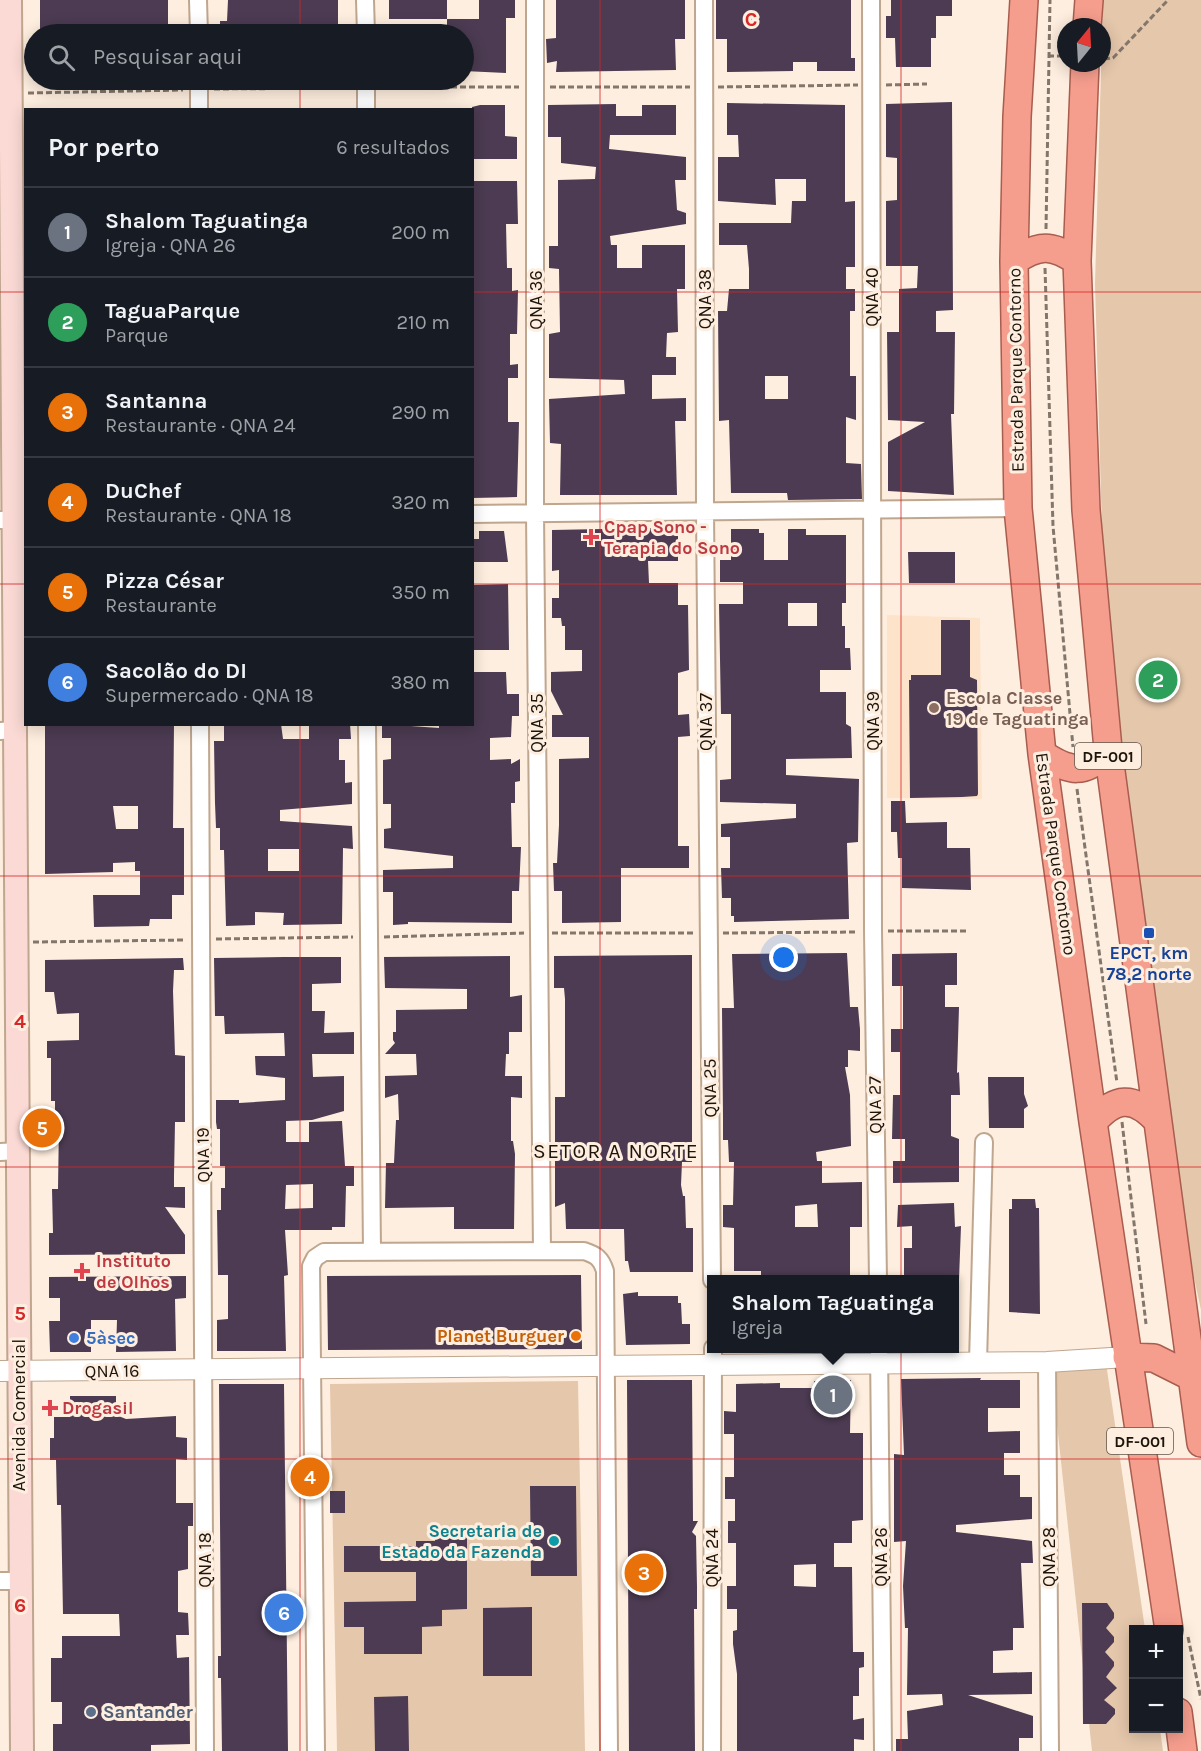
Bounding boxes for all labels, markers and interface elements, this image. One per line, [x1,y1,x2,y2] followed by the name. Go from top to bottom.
[745,8,757,31] text: C
[1057,18,1111,72] north arrow
[24,24,474,90] search box
[45,41,78,74] icon: search
[93,44,242,70] text: Pesquisar aqui
[48,132,159,163] text: Por perto
[336,136,450,159] text: 6 resultados
[105,208,308,234] text: Shalom Taguatinga
[64,221,71,244] text: 1
[391,221,450,244] text: 200 m
[105,234,236,257] text: Igreja · QNA 26
[861,267,883,327] street label: QNA 40
[1003,268,1029,472] street label: Estrada Parque Contorno
[694,269,716,329] street label: QNA 38
[525,270,547,330] street label: QNA 36
[105,298,240,324] text: TaguaParque
[61,311,74,334] text: 2
[396,311,450,334] text: 210 m
[105,324,168,347] text: Parque
[105,388,207,414] text: Santanna
[61,401,74,424] text: 3
[391,401,450,424] text: 290 m
[105,414,296,437] text: Restaurante · QNA 24
[105,478,181,504] text: DuChef
[62,491,73,514] text: 4
[391,491,450,514] text: 320 m
[105,504,292,527] text: Restaurante · QNA 18
[604,516,740,559] place label: Cpap Sono - Terapia do Sono
[582,528,600,546] marker: Cpap Sono - Terapia do Sono
[105,568,224,594] text: Pizza César
[62,581,73,604] text: 5
[392,581,450,604] text: 350 m
[105,594,217,617] text: Restaurante
[105,658,247,684] text: Sacolão do DI
[1138,658,1178,702] pin: 2
[61,671,74,694] text: 6
[391,671,450,694] text: 380 m
[105,684,314,707] text: Supermercado · QNA 18
[946,687,1089,730] place label: Escola Classe 19 de Taguatinga
[862,691,884,751] street label: QNA 39
[526,693,548,753] street label: QNA 35
[695,693,717,751] street label: QNA 37
[927,701,941,715] marker: Escola Classe 19 de Taguatinga
[1075,743,1141,769] road number: DF-001
[1031,751,1081,957] street label: Estrada Parque Contorno
[1142,926,1156,940] marker: EPCT, km 78,2 norte
[1106,942,1192,985] place label: EPCT, km 78,2 norte
[769,943,798,972] your location
[14,1010,26,1033] text: 4
[698,1058,722,1118] street label: QNA 25
[863,1075,887,1134] street label: QNA 27
[22,1106,62,1150] pin: 5
[192,1127,214,1183] street label: QNA 19
[533,1139,699,1163] district label: SETOR A NORTE
[96,1250,171,1293] place label: Instituto de Olhos
[73,1262,91,1280] marker: Instituto de Olhos
[707,1275,959,1353] popup
[731,1290,935,1316] text: Shalom Taguatinga
[14,1302,26,1325] text: 5
[731,1316,783,1339] text: Igreja
[437,1325,564,1347] place label: Planet Burguer
[86,1327,136,1349] place label: 5àsec
[569,1329,583,1343] marker: Planet Burguer
[67,1331,81,1345] marker: 5àsec
[8,1339,30,1491] street label: Avenida Comercial
[84,1360,140,1382] street label: QNA 16
[814,1372,852,1418] pin: 1
[62,1397,134,1419] place label: Drogasil
[43,1401,57,1415] marker: Drogasil
[1107,1428,1173,1454] road number: DF-001
[290,1454,330,1500] pin: 4
[381,1520,542,1563] place label: Secretaria de Estado da Fazenda
[870,1527,892,1587] street label: QNA 26
[1038,1527,1060,1587] street label: QNA 28
[701,1528,723,1588] street label: QNA 24
[194,1532,216,1588] street label: QNA 18
[547,1534,561,1548] marker: Secretaria de Estado da Fazenda
[624,1550,664,1596] pin: 3
[264,1590,304,1636] pin: 6
[14,1594,26,1617] text: 6
[1129,1625,1183,1733] map controls
[1129,1625,1183,1679] button: +
[1129,1679,1183,1733] button: −
[103,1701,193,1723] place label: Santander
[84,1705,98,1719] marker: Santander

